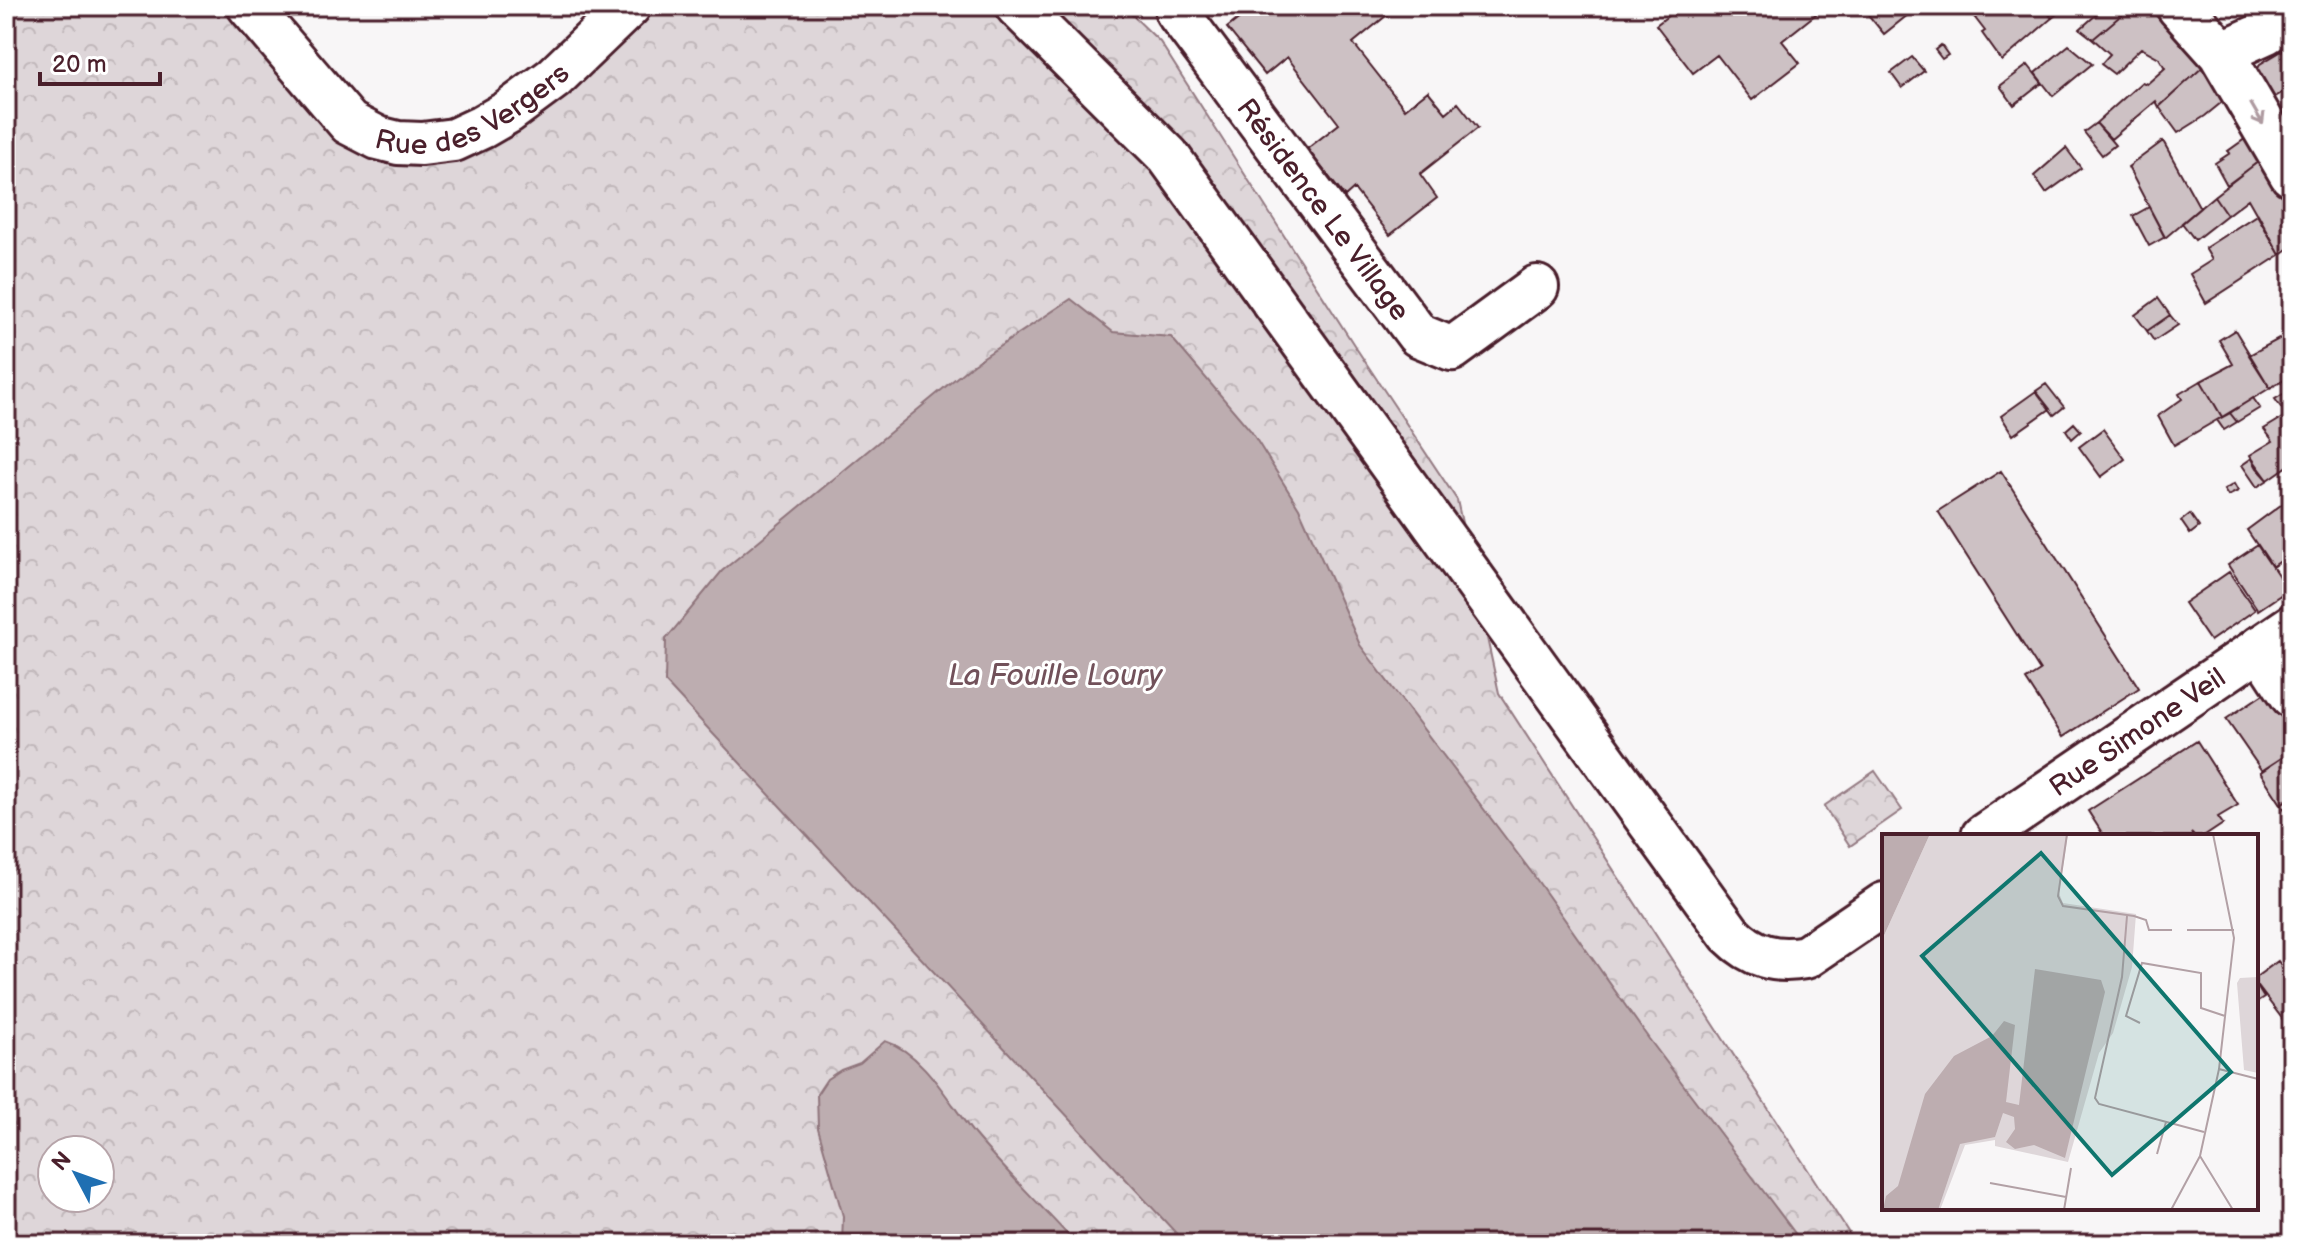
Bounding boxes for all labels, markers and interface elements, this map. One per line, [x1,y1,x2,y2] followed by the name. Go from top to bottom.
[40,36,160,86] scale bar
[52,50,107,79] text: 20 m
[372,57,577,162] street label: Rue des Vergers
[1229,93,1416,327] street label: Résidence Le Village
[2250,101,2265,125] one-way arrow
[948,658,1164,694] water label: La Fouille Loury
[2043,661,2232,804] street label: Rue Simone Veil
[1882,834,2258,1210] inset map
[36,1134,116,1214] north arrow
[46,1147,78,1177] text: N

